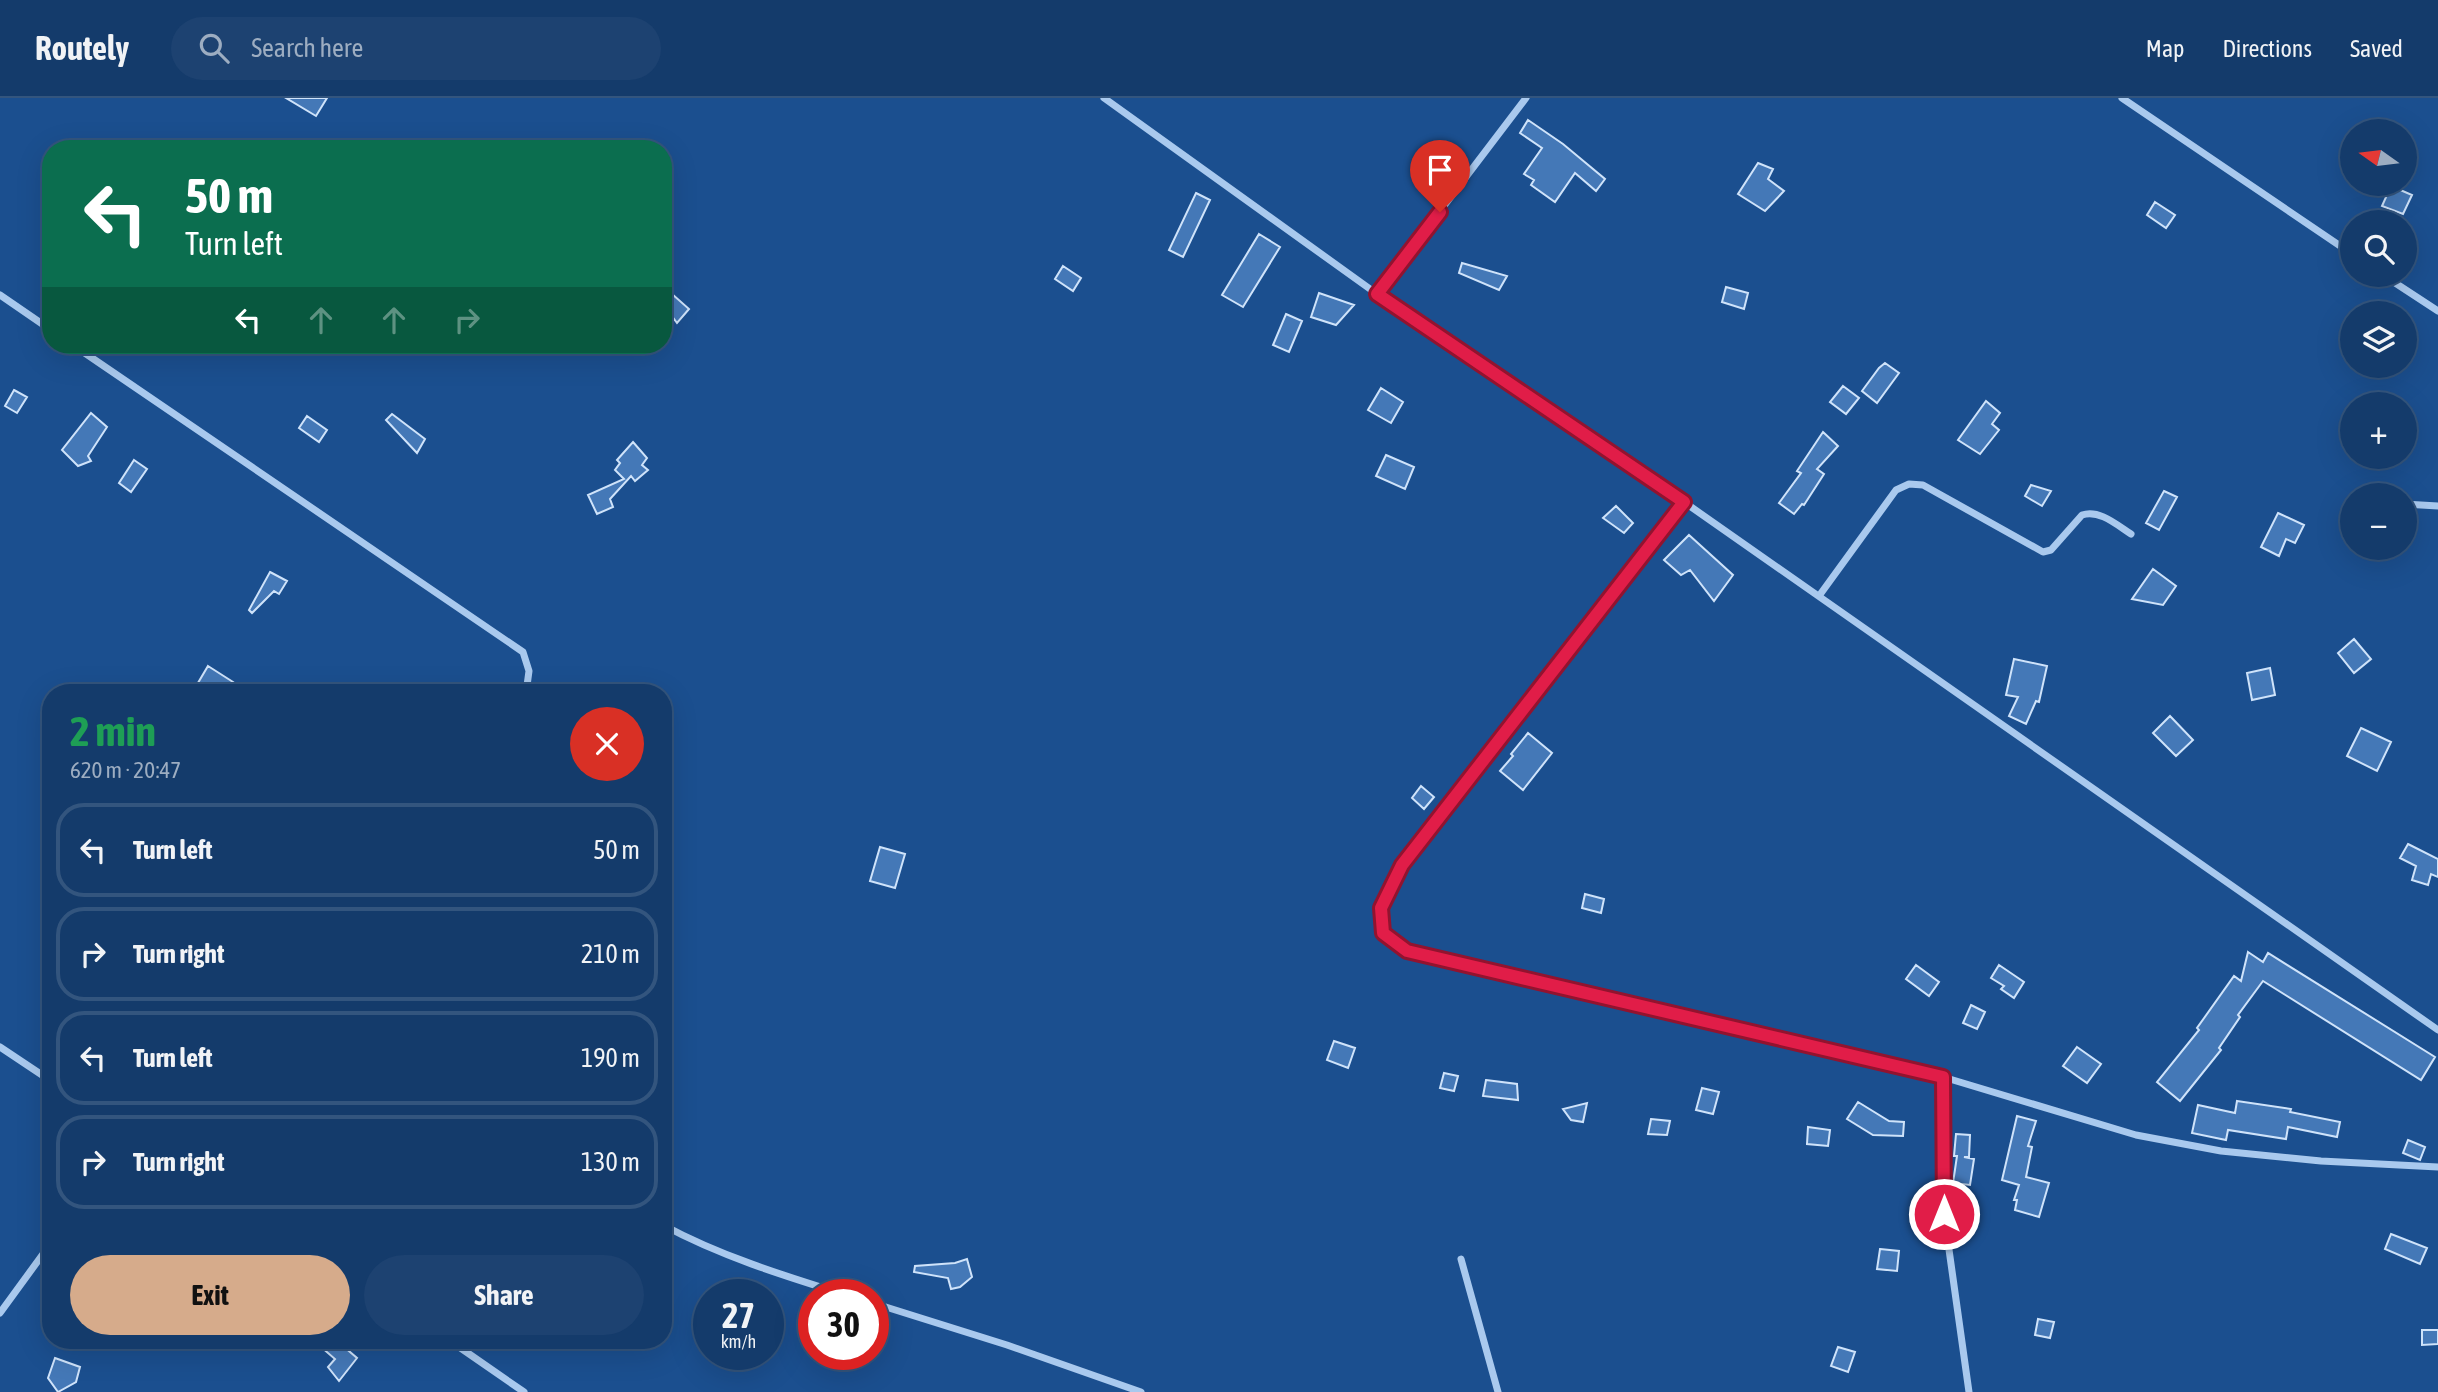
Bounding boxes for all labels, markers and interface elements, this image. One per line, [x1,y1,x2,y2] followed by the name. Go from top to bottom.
[171,17,661,80] search box
[35,29,129,67] text: Routely
[195,29,233,67] icon: search
[251,33,363,63] text: Search here
[2146,35,2184,62] text: Map
[2222,35,2312,62] text: Directions
[2350,35,2403,62] text: Saved
[2340,119,2417,196] north arrow
[2340,119,2417,560] map controls
[1410,140,1470,212] pin
[1421,151,1459,189] icon: arrive
[185,167,273,223] text: 50 m
[70,168,161,259] icon: left
[2340,210,2417,287] button: search
[185,225,283,262] text: Turn left
[229,301,267,339] icon: left
[302,301,340,339] icon: ahead
[375,301,413,339] icon: ahead
[448,301,486,339] icon: right
[2340,301,2417,378] button: layers
[2340,392,2417,469] button: +
[2340,483,2417,560] button: −
[70,707,156,755] text: 2 min
[570,707,644,781] button: close
[70,757,181,783] text: 620 m · 20:47
[74,831,112,869] icon: left
[133,835,213,865] text: Turn left
[593,835,640,865] text: 50 m
[74,935,112,973] icon: right
[133,939,224,969] text: Turn right
[581,939,640,969] text: 210 m
[74,1039,112,1077] icon: left
[133,1043,213,1073] text: Turn left
[581,1043,640,1073] text: 190 m
[74,1143,112,1181] icon: right
[133,1147,224,1177] text: Turn right
[581,1147,640,1177] text: 130 m
[1907,1177,1981,1251] position arrow
[70,1255,350,1335] button: Exit
[364,1255,644,1335] button: Share
[798,1279,889,1370] speed limit sign: 30
[722,1295,755,1335] text: 27
[721,1331,756,1352] text: km/h

